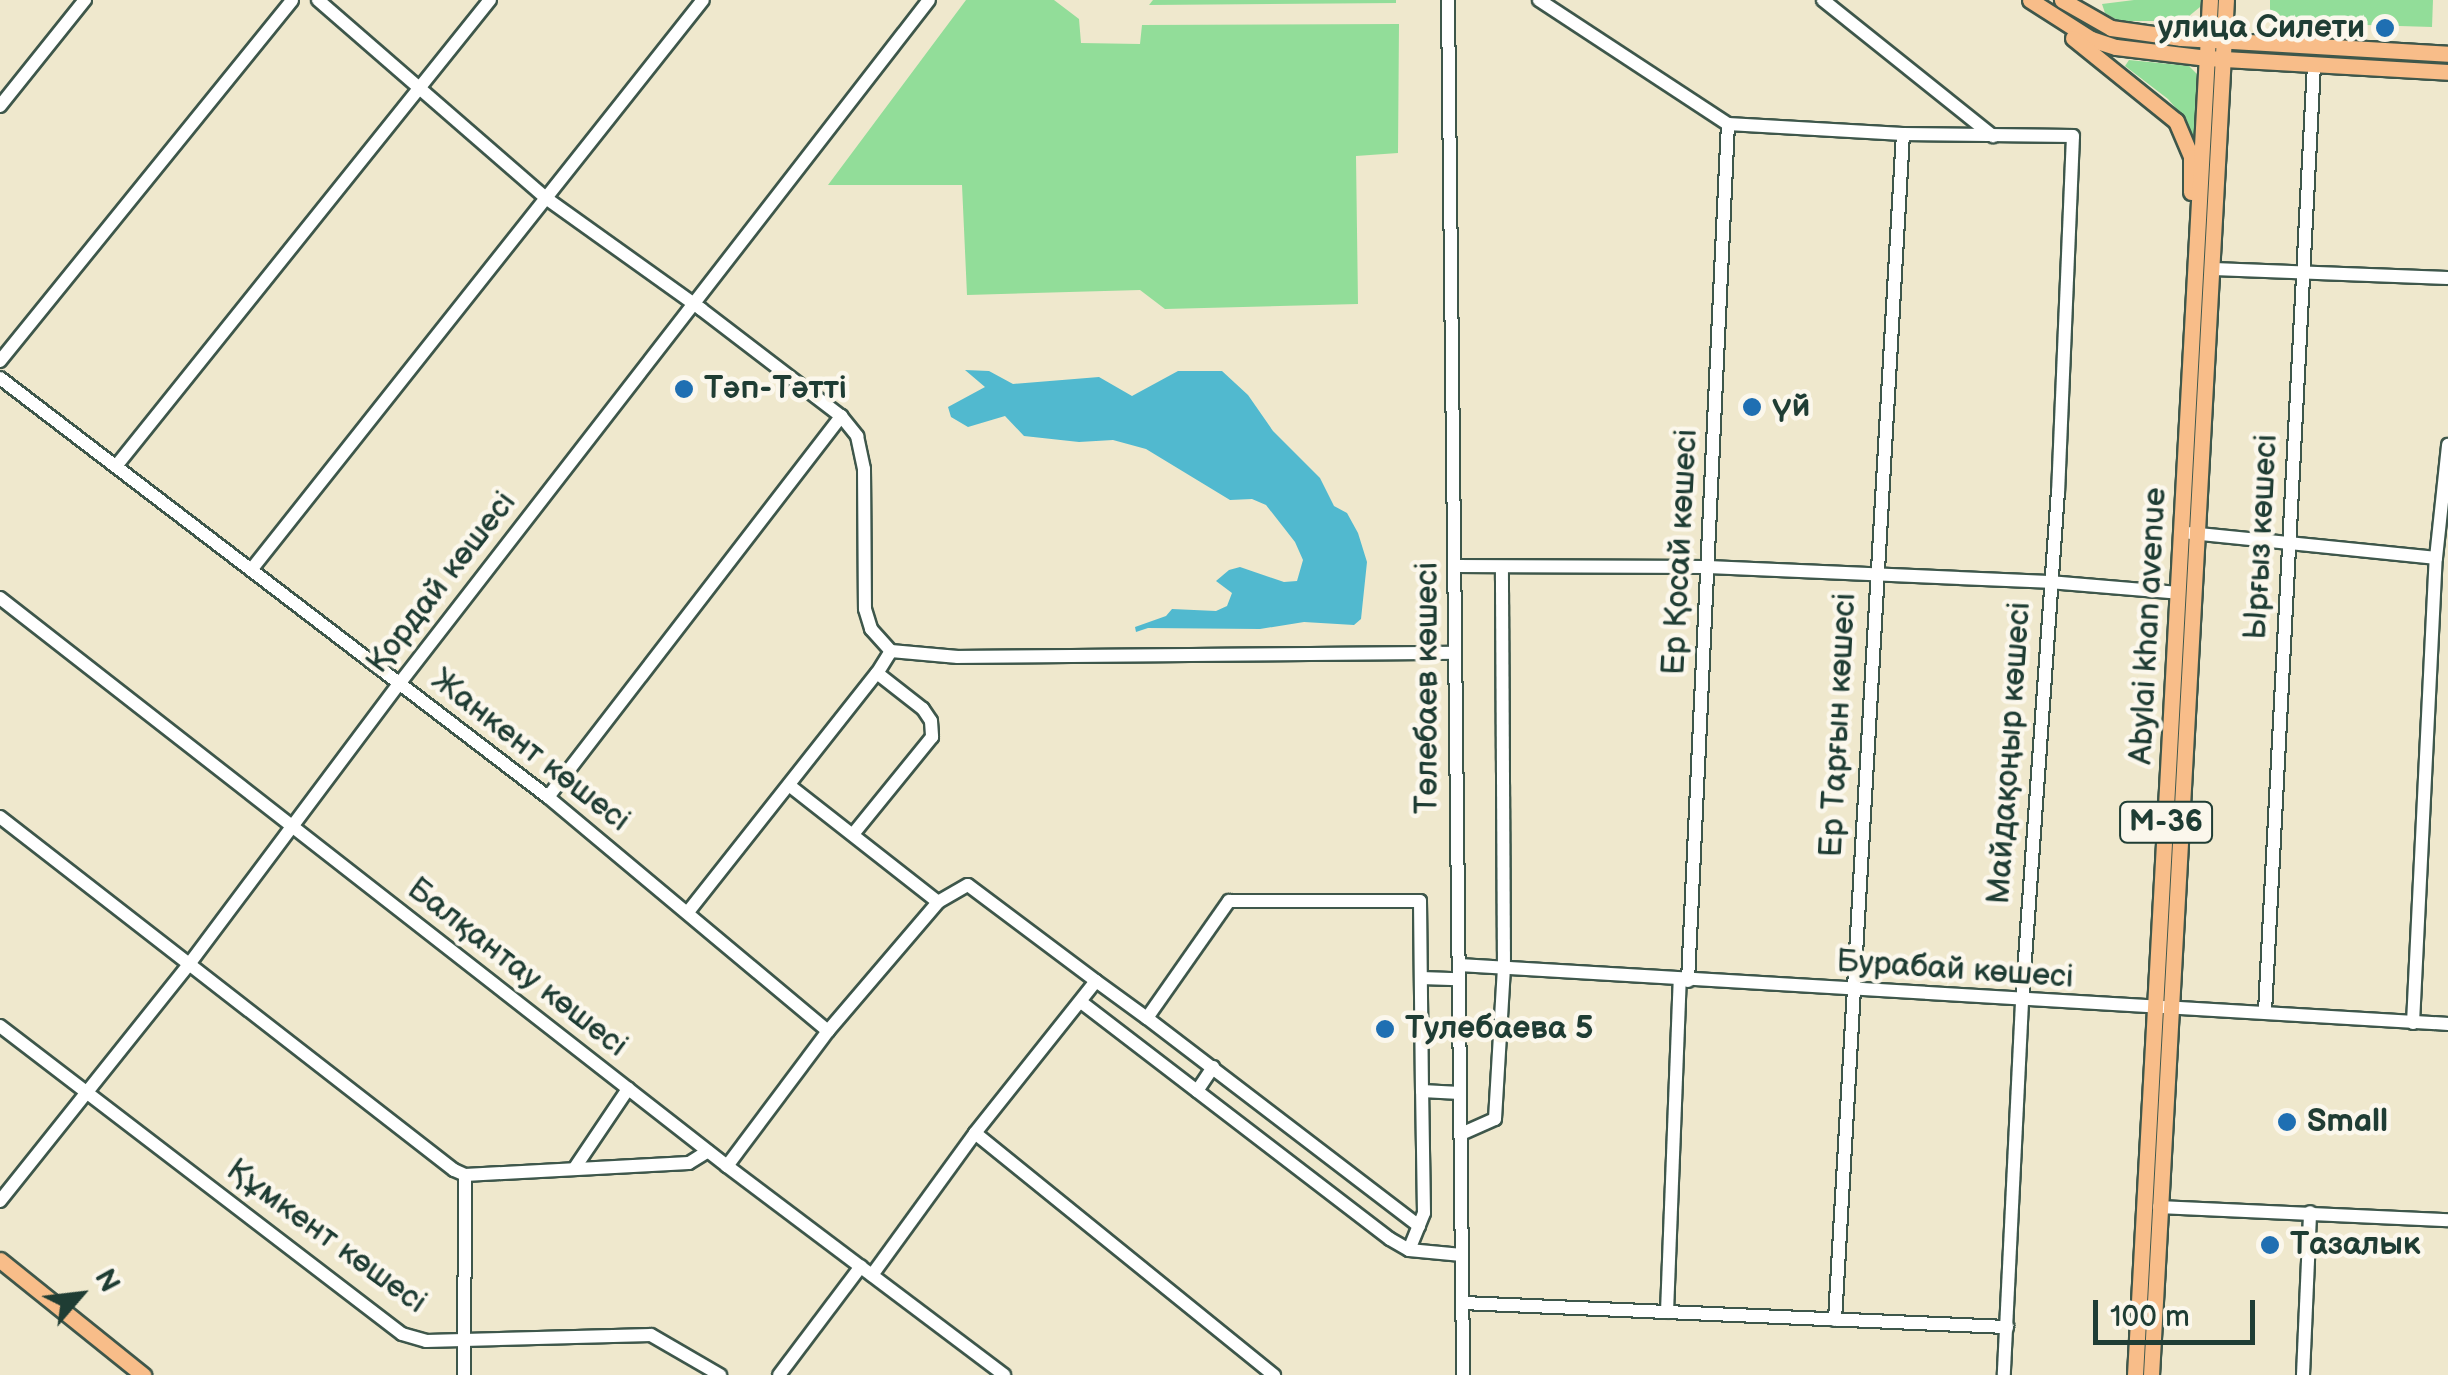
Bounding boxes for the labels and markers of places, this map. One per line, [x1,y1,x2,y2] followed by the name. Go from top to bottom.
[2158,9,2365,47] place label: улица Силети
[2374,17,2396,39] marker: улица Силети
[704,370,847,408] place label: Тәп-Тәтті
[673,378,695,400] marker: Тәп-Тәтті
[1772,388,1810,426] place label: үй
[1741,396,1763,418] marker: үй
[1405,1010,1593,1048] place label: Тулебаева 5
[1374,1018,1396,1040] marker: Тулебаева 5
[2307,1103,2388,1141] place label: Small
[2276,1111,2298,1133] marker: Small
[2290,1226,2420,1264] place label: Тазалык
[2259,1234,2281,1256] marker: Тазалык

